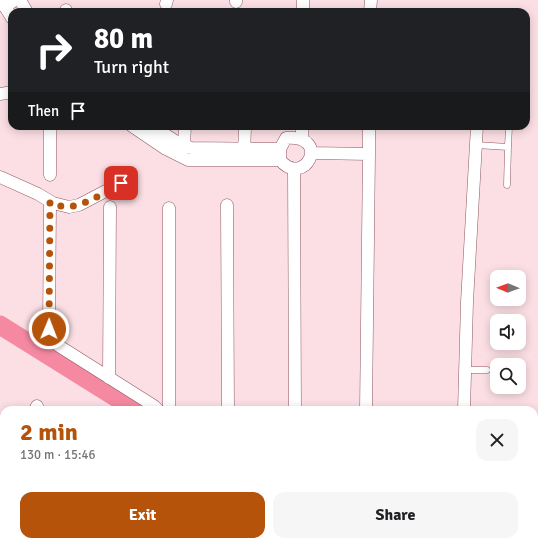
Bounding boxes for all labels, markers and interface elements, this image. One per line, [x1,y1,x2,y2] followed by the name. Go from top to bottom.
[94,22,153,56] text: 80 m
[28,24,80,76] icon: right
[94,56,169,78] text: Turn right
[67,100,89,122] icon: arrive
[28,102,59,120] text: Then
[104,166,138,200] pin
[110,172,132,194] icon: arrive
[490,270,526,306] north arrow
[490,270,526,394] map controls
[28,308,70,350] position arrow
[490,314,526,350] button: sound
[490,358,526,394] button: search
[20,417,78,447] text: 2 min
[476,419,518,461] button: close
[20,447,96,463] text: 130 m · 15:46
[20,492,265,538] button: Exit
[273,492,518,538] button: Share

